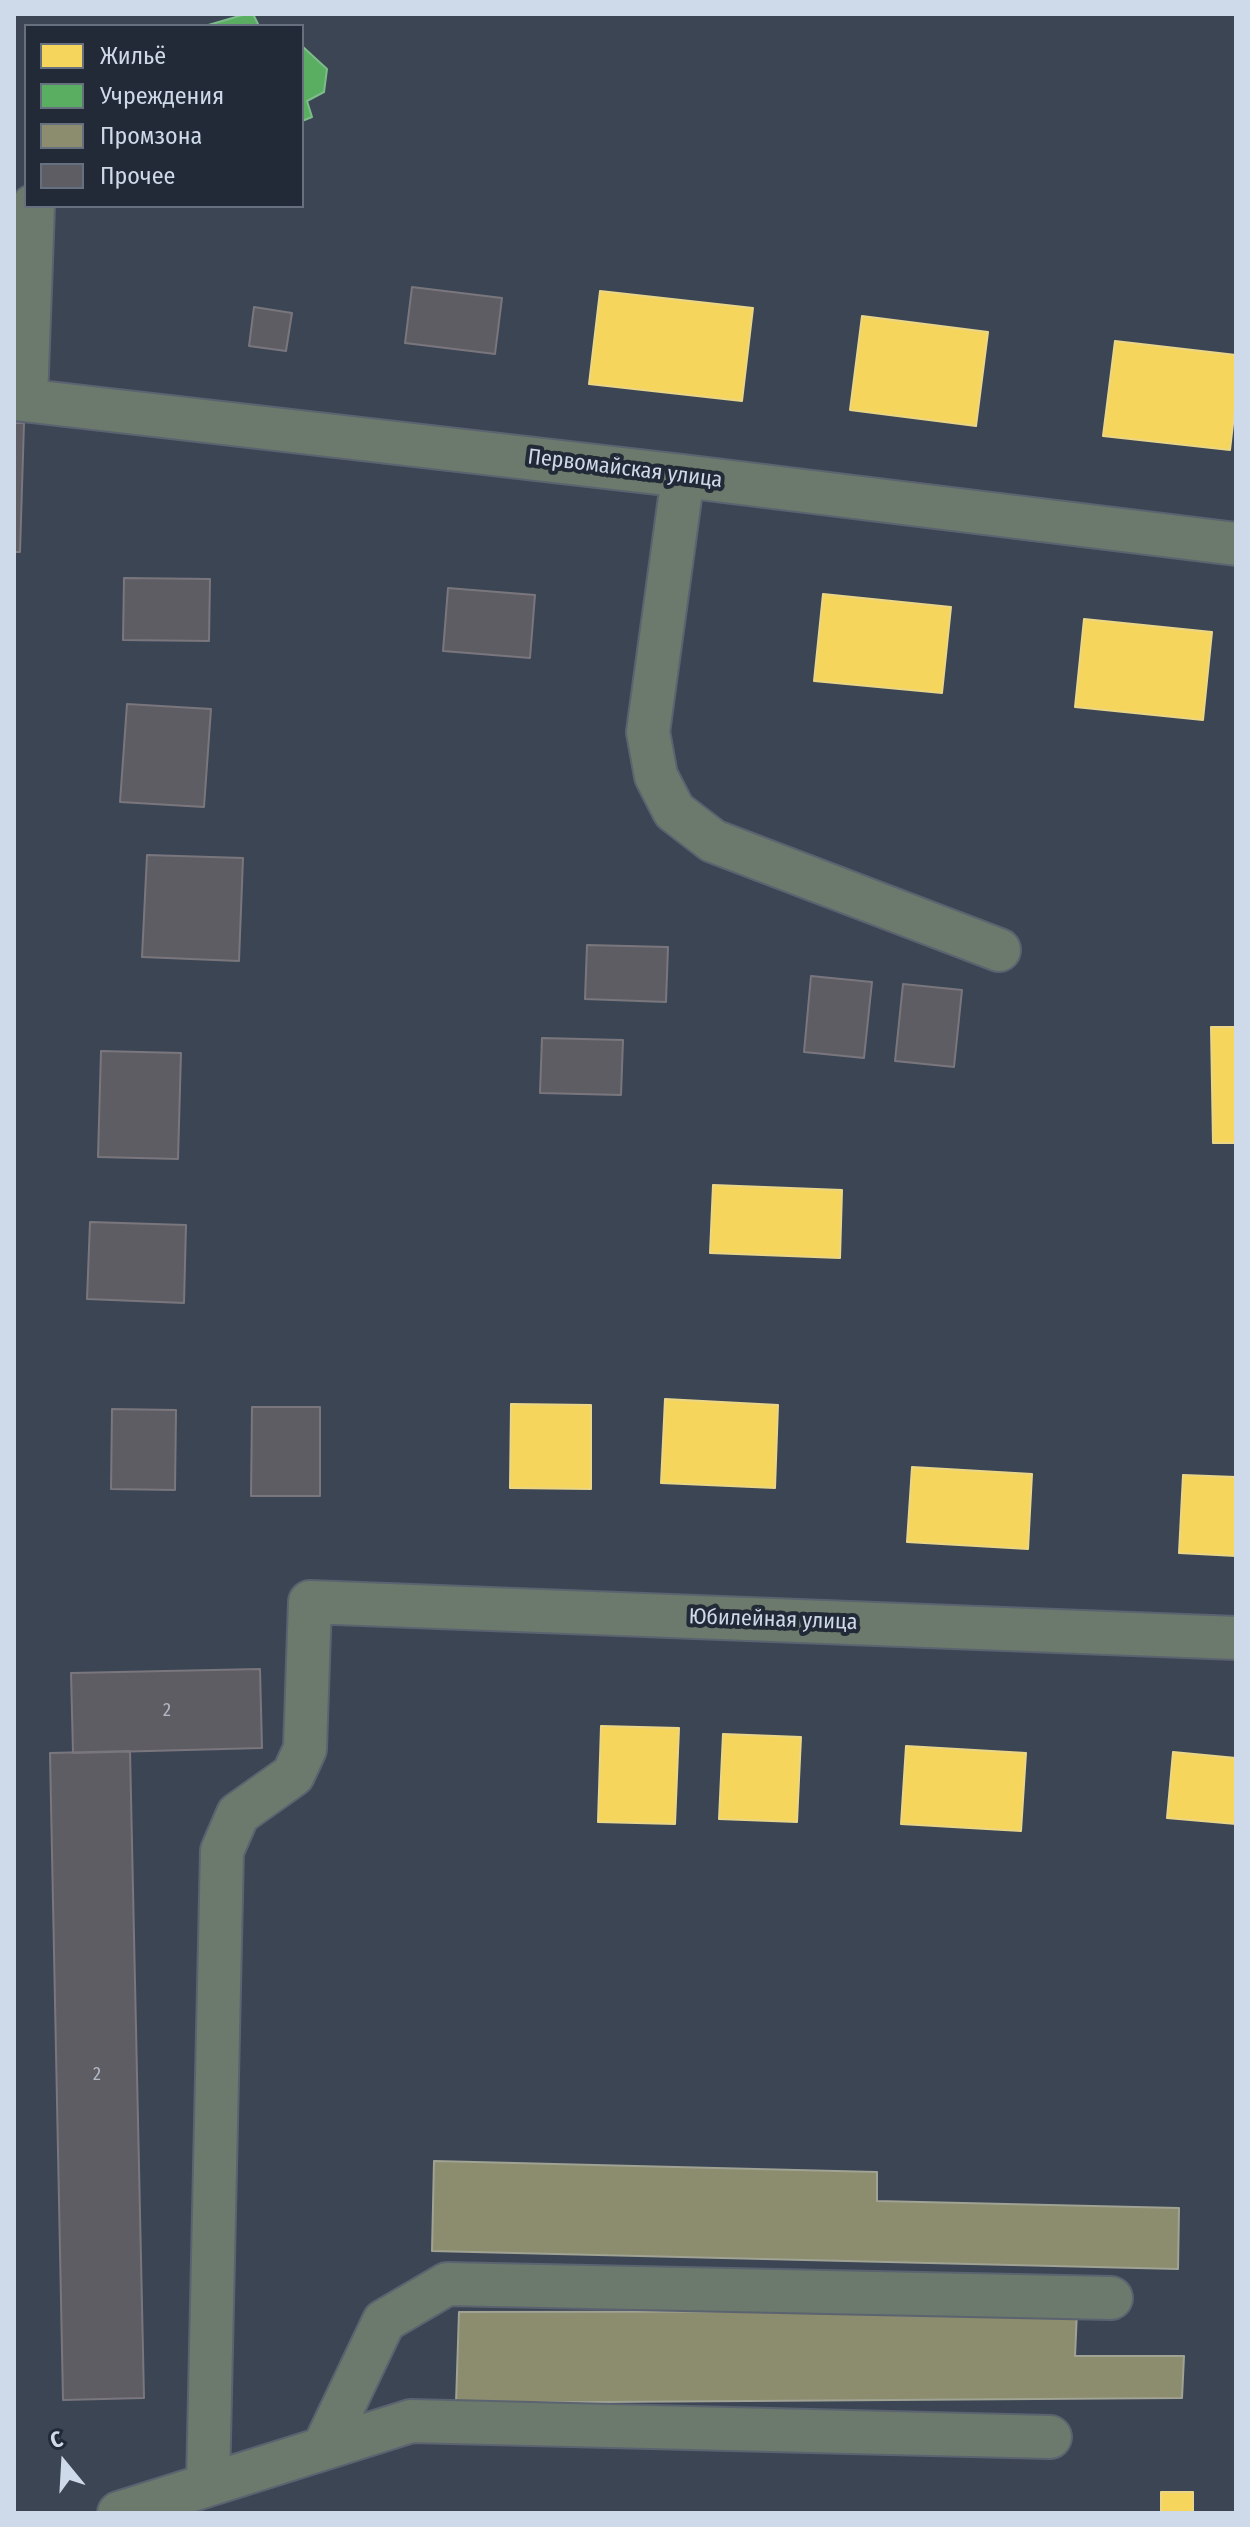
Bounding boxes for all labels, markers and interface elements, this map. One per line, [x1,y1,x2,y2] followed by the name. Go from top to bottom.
[24,24,304,208] legend
[100,42,166,70] text: Жильё
[100,82,224,110] text: Учреждения
[100,122,202,150] text: Промзона
[100,162,175,190] text: Прочее
[526,444,724,494] street label: Первомайская улица
[688,1604,858,1636] street label: Юбилейная улица
[163,1700,171,1722] house number: 2
[93,2064,101,2086] house number: 2
[24,2423,104,2503] north arrow
[47,2425,66,2454] text: С

